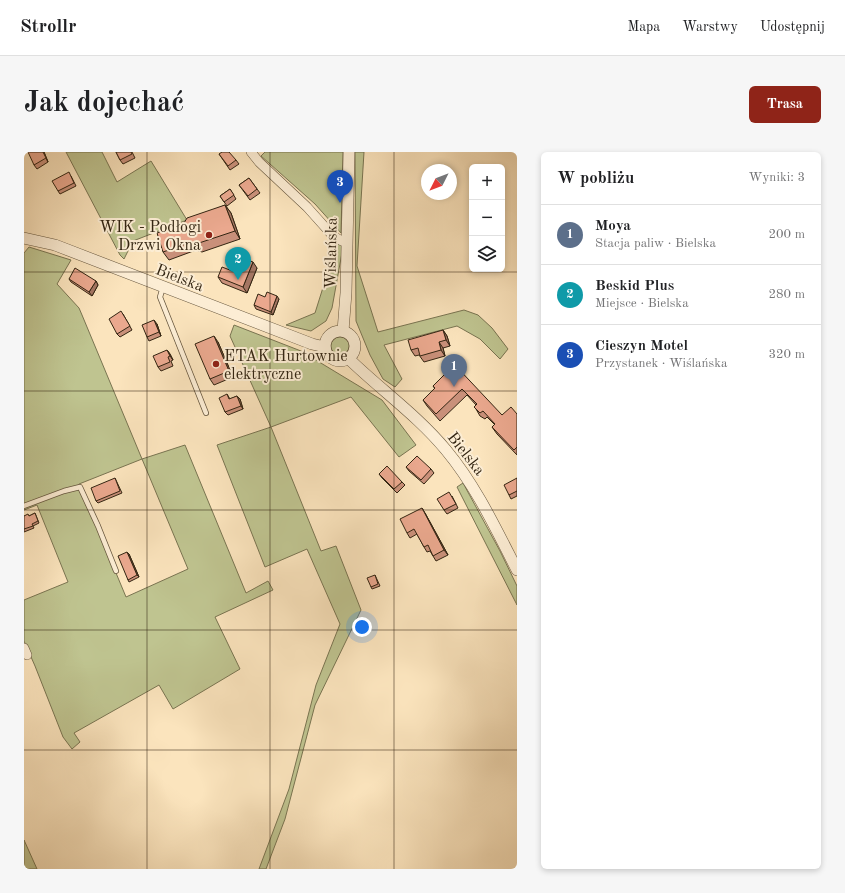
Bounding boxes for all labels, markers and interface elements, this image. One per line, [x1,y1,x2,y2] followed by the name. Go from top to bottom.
[20,18,76,37] text: Strollr
[627,20,660,34] text: Mapa
[682,20,738,34] text: Warstwy
[760,20,825,34] text: Udostępnij
[749,86,821,123] button: Trasa
[24,90,184,118] text: Jak dojechać
[421,164,457,200] north arrow
[469,164,505,272] map controls
[469,164,505,200] button: +
[327,170,353,203] pin: 3
[557,170,634,187] text: W pobliżu
[749,171,805,184] text: Wyniki: 3
[469,200,505,236] button: −
[323,217,341,289] street label: Wiślańska
[595,219,631,234] text: Moya
[99,220,201,254] place label: WIK - Podłogi Drzwi Okna
[566,228,574,241] text: 1
[768,228,805,241] text: 200 m
[204,230,214,240] marker: WIK - Podłogi Drzwi Okna
[469,236,505,272] button: layers
[595,237,716,250] text: Stacja paliw · Bielska
[225,247,251,280] pin: 2
[153,262,206,295] street label: Bielska
[595,279,674,294] text: Beskid Plus
[566,288,574,301] text: 2
[768,288,805,301] text: 280 m
[595,297,689,310] text: Miejsce · Bielska
[595,339,688,354] text: Cieszyn Motel
[566,348,574,361] text: 3
[768,348,805,361] text: 320 m
[224,349,348,383] place label: ETAK Hurtownie elektryczne
[441,354,467,387] pin: 1
[595,357,727,370] text: Przystanek · Wiślańska
[211,359,221,369] marker: ETAK Hurtownie elektryczne
[444,430,487,479] street label: Bielska
[352,617,372,637] your location

